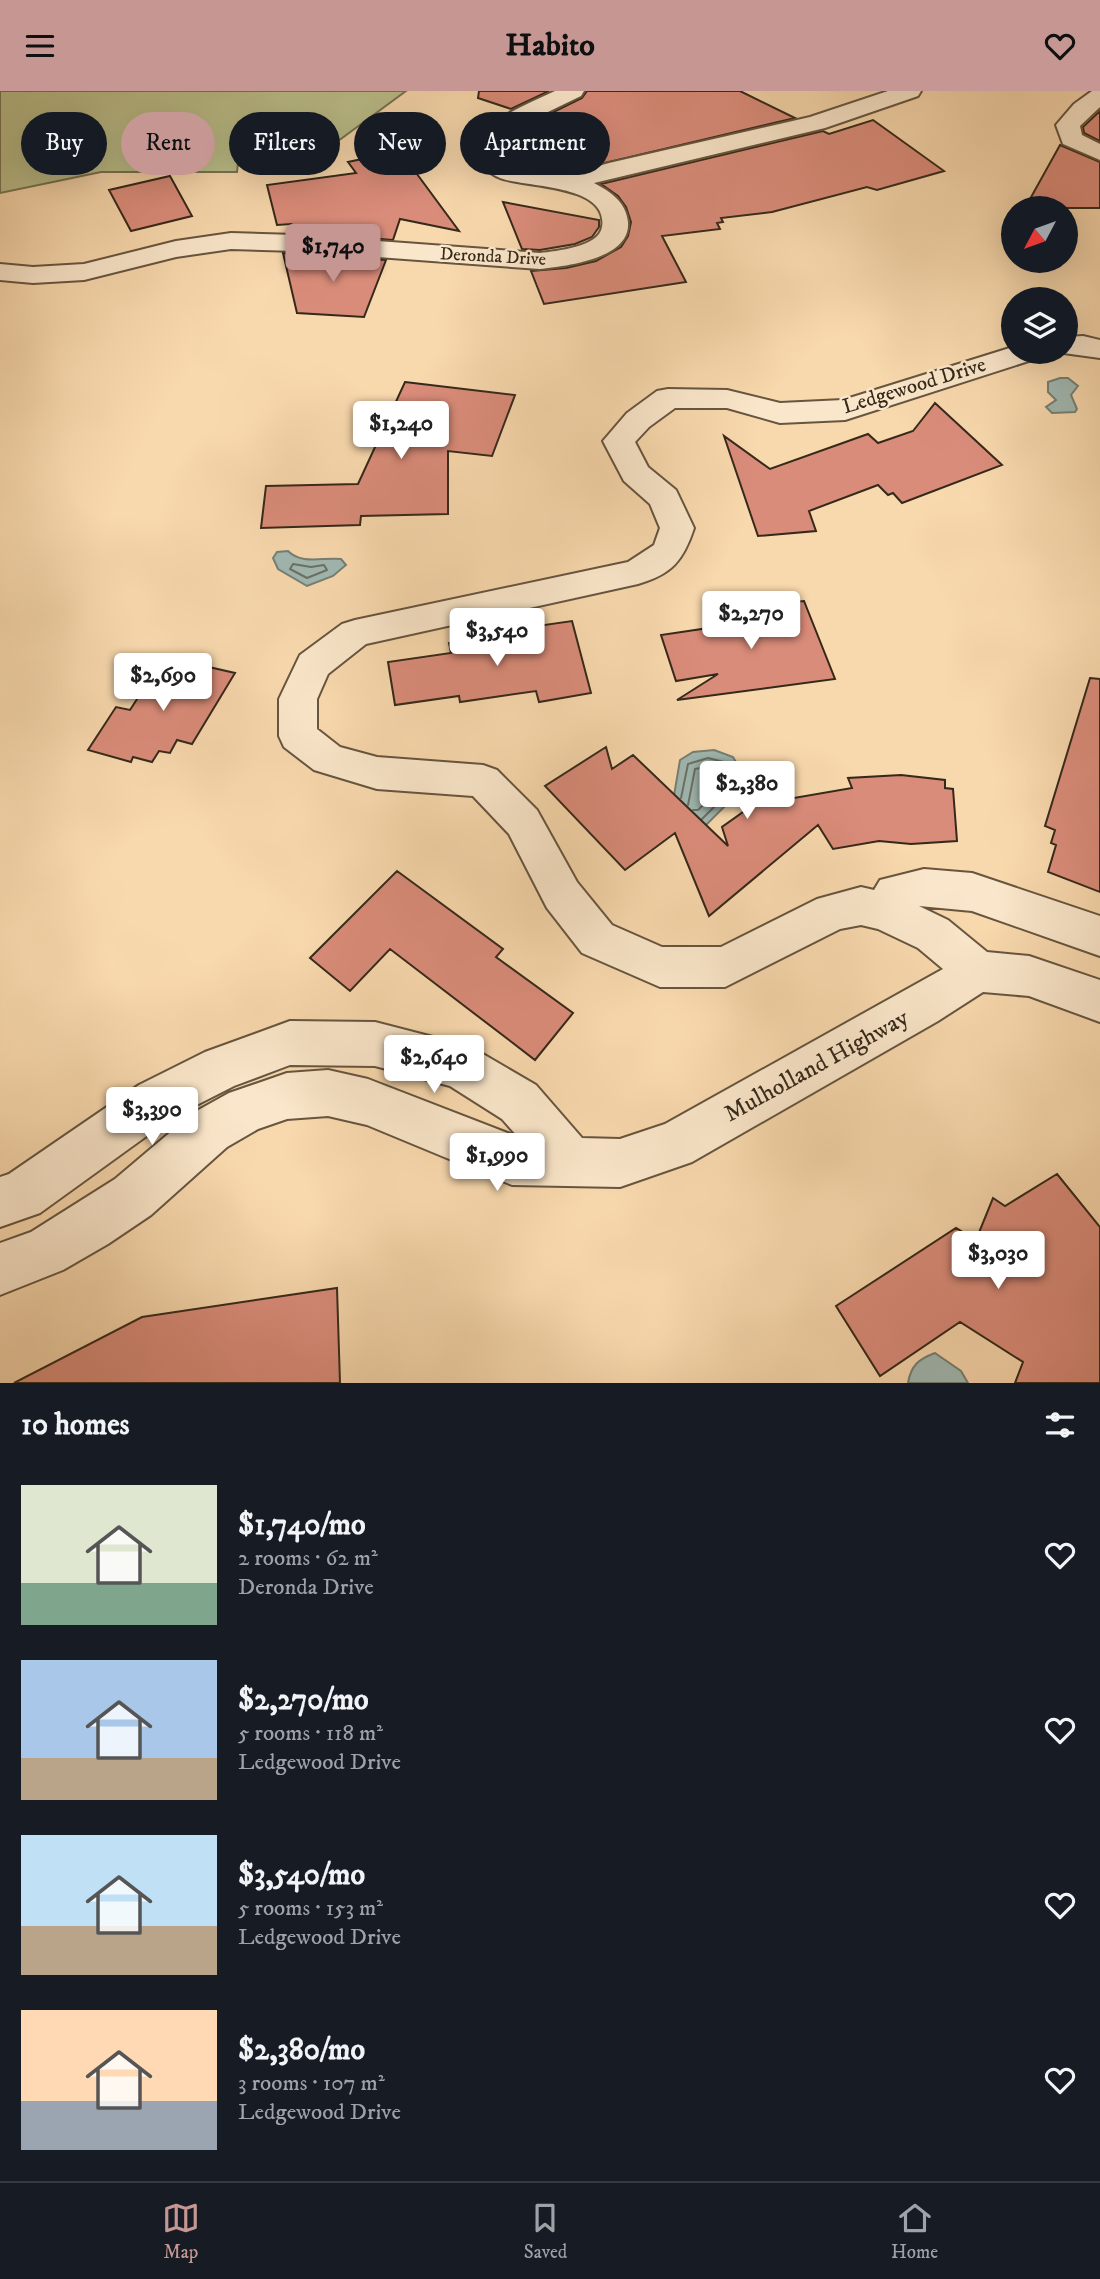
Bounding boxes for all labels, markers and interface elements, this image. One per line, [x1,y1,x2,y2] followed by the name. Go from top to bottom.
[505,26,595,66] text: Habito
[21,27,59,65] icon: menu
[1041,27,1079,65] icon: heart
[21,112,107,175] chip: Buy
[121,112,215,175] chip: Rent
[229,112,340,175] chip: Filters
[354,112,446,175] chip: New
[460,112,610,175] chip: Apartment
[1001,196,1078,273] north arrow
[1001,196,1078,364] map controls
[276,225,390,284] pin: $1,740
[301,232,365,261] text: $1,740
[439,243,547,271] street label: Deronda Drive
[1001,287,1078,364] button: layers
[839,352,990,420] street label: Ledgewood Drive
[344,401,458,461] pin: $1,240
[369,409,433,438] text: $1,240
[694,591,808,651] pin: $2,270
[718,599,784,628] text: $2,270
[440,609,554,668] pin: $3,540
[466,616,528,645] text: $3,540
[106,653,220,713] pin: $2,690
[130,661,196,690] text: $2,690
[690,761,804,821] pin: $2,380
[716,769,778,798] text: $2,380
[719,1003,914,1129] street label: Mulholland Highway
[377,1035,491,1095] pin: $2,640
[400,1043,468,1072] text: $2,640
[95,1087,209,1147] pin: $3,390
[122,1095,182,1124] text: $3,390
[440,1133,554,1193] pin: $1,990
[466,1141,528,1170] text: $1,990
[941,1231,1055,1291] pin: $3,030
[968,1239,1028,1268] text: $3,030
[1041,1406,1079,1444] icon: filters
[21,1407,130,1444] text: 10 homes
[238,1507,366,1544] text: $1,740/mo
[77,1513,161,1597] icon: home
[1041,1536,1079,1574] icon: heart
[238,1544,378,1573] text: 2 rooms · 62 m²
[238,1573,374,1602] text: Deronda Drive
[238,1682,369,1719] text: $2,270/mo
[77,1688,161,1772] icon: home
[1041,1711,1079,1749] icon: heart
[238,1719,383,1748] text: 5 rooms · 118 m²
[238,1748,401,1777] text: Ledgewood Drive
[238,1857,365,1894] text: $3,540/mo
[77,1863,161,1947] icon: home
[1041,1886,1079,1924] icon: heart
[238,1894,383,1923] text: 5 rooms · 153 m²
[238,1923,401,1952] text: Ledgewood Drive
[238,2032,365,2069] text: $2,380/mo
[77,2038,161,2122] icon: home
[1041,2061,1079,2099] icon: heart
[238,2069,385,2098] text: 3 rooms · 107 m²
[238,2098,401,2127] text: Ledgewood Drive
[162,2199,200,2264] tab: Map
[524,2199,567,2264] tab: Saved
[891,2199,938,2264] tab: Home

